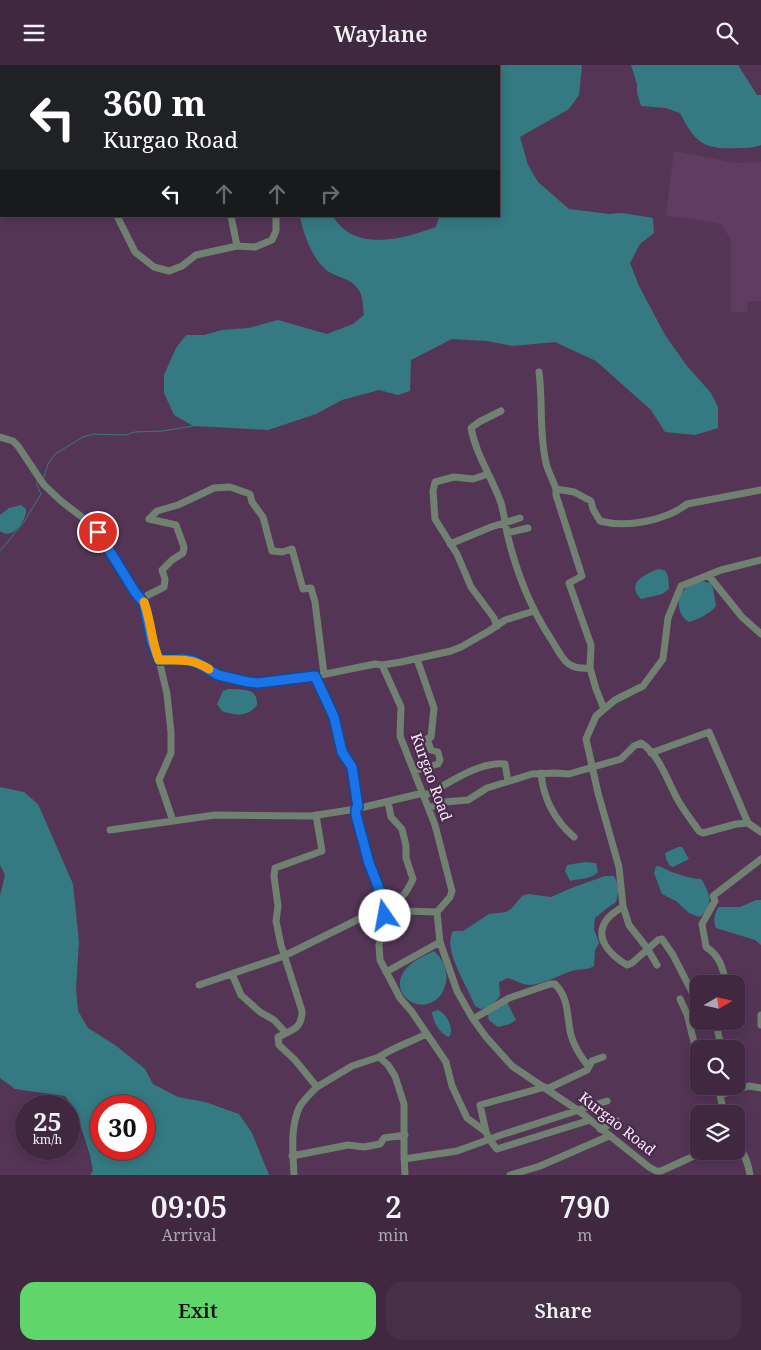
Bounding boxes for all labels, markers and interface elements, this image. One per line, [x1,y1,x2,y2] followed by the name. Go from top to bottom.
[334,18,427,48] text: Waylane
[20,19,48,47] icon: menu
[713,19,741,47] icon: search
[103,79,206,126] text: 360 m
[20,85,85,150] icon: left
[103,124,238,154] text: Kurgao Road
[157,180,185,208] icon: left
[210,180,238,208] icon: ahead
[263,180,291,208] icon: ahead
[316,180,344,208] icon: right
[77,511,119,553] pin
[84,518,112,546] icon: arrive
[407,730,457,823] street label: Kurgao Road
[358,889,410,941] position arrow
[690,975,745,1030] north arrow
[690,975,745,1160] map controls
[690,1040,745,1095] button: search
[575,1087,660,1159] street label: Kurgao Road
[90,1095,155,1160] speed limit sign: 30
[33,1104,62,1138] text: 25
[690,1105,745,1160] button: layers
[33,1131,62,1148] text: km/h
[151,1186,227,1227] text: 09:05
[385,1186,402,1227] text: 2
[559,1186,610,1227] text: 790
[162,1224,216,1246] text: Arrival
[378,1224,409,1246] text: min
[577,1224,592,1246] text: m
[20,1282,376,1340] button: Exit
[386,1282,741,1340] button: Share

